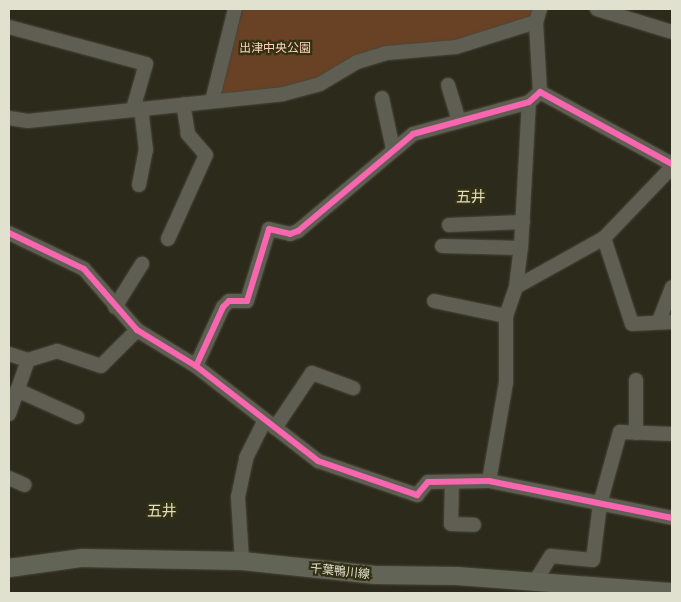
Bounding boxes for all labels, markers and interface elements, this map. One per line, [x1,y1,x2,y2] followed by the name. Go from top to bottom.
[239,41,311,55] park label: 出津中央公園
[456,188,486,206] district label: 五井
[147,502,177,520] district label: 五井
[309,561,371,581] street label: 千葉鴨川線

